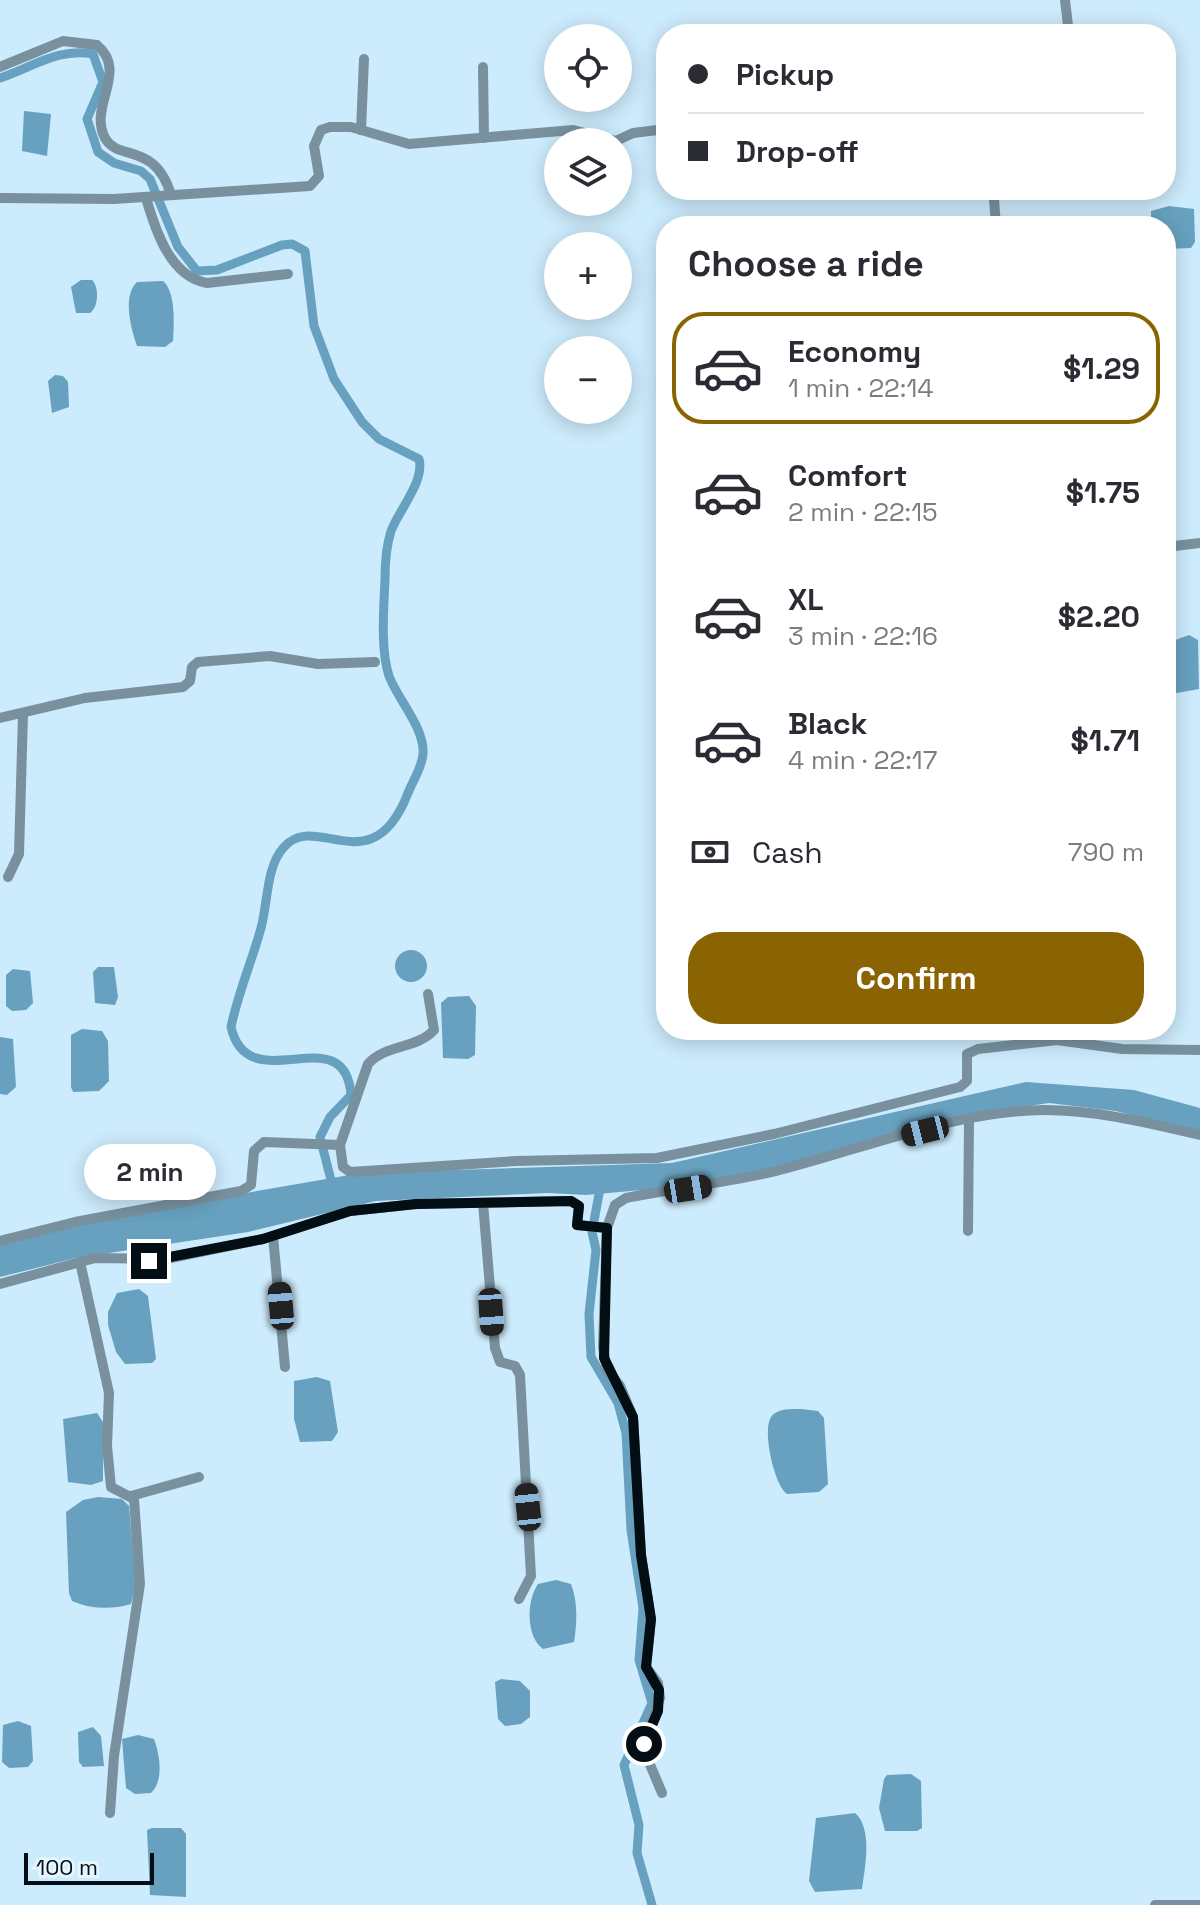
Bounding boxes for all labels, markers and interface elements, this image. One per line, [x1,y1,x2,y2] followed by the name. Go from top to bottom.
[544,24,632,424] map controls
[544,24,632,112] button: locate
[736,55,834,94] text: Pickup
[544,128,632,216] button: layers
[736,132,859,171] text: Drop-off
[544,232,632,320] button: +
[688,241,924,287] text: Choose a ride
[692,332,764,404] icon: car
[788,332,921,371] text: Economy
[544,336,632,424] button: −
[1063,349,1140,388] text: $1.29
[788,371,934,405] text: 1 min · 22:14
[692,456,764,528] icon: car
[788,456,907,495] text: Comfort
[1066,473,1140,512] text: $1.75
[788,495,938,529] text: 2 min · 22:15
[692,580,764,652] icon: car
[788,580,824,619] text: XL
[1058,597,1140,636] text: $2.20
[788,619,938,653] text: 3 min · 22:16
[692,704,764,776] icon: car
[788,704,867,743] text: Black
[1070,721,1140,760] text: $1.71
[788,743,937,777] text: 4 min · 22:17
[688,830,732,874] icon: cash
[752,833,823,872] text: Cash
[1068,835,1144,869] text: 790 m
[688,932,1144,1024] button: Confirm
[899,1114,951,1148] car
[83,1145,215,1201] callout: 2 min
[116,1155,184,1189] text: 2 min
[662,1173,714,1205] car
[131,1243,167,1279] route end
[267,1281,295,1331] car
[477,1287,505,1337] car
[514,1482,542,1532] car
[626,1726,662,1762] route start
[24,1849,154,1885] scale bar
[36,1853,98,1881] text: 100 m

